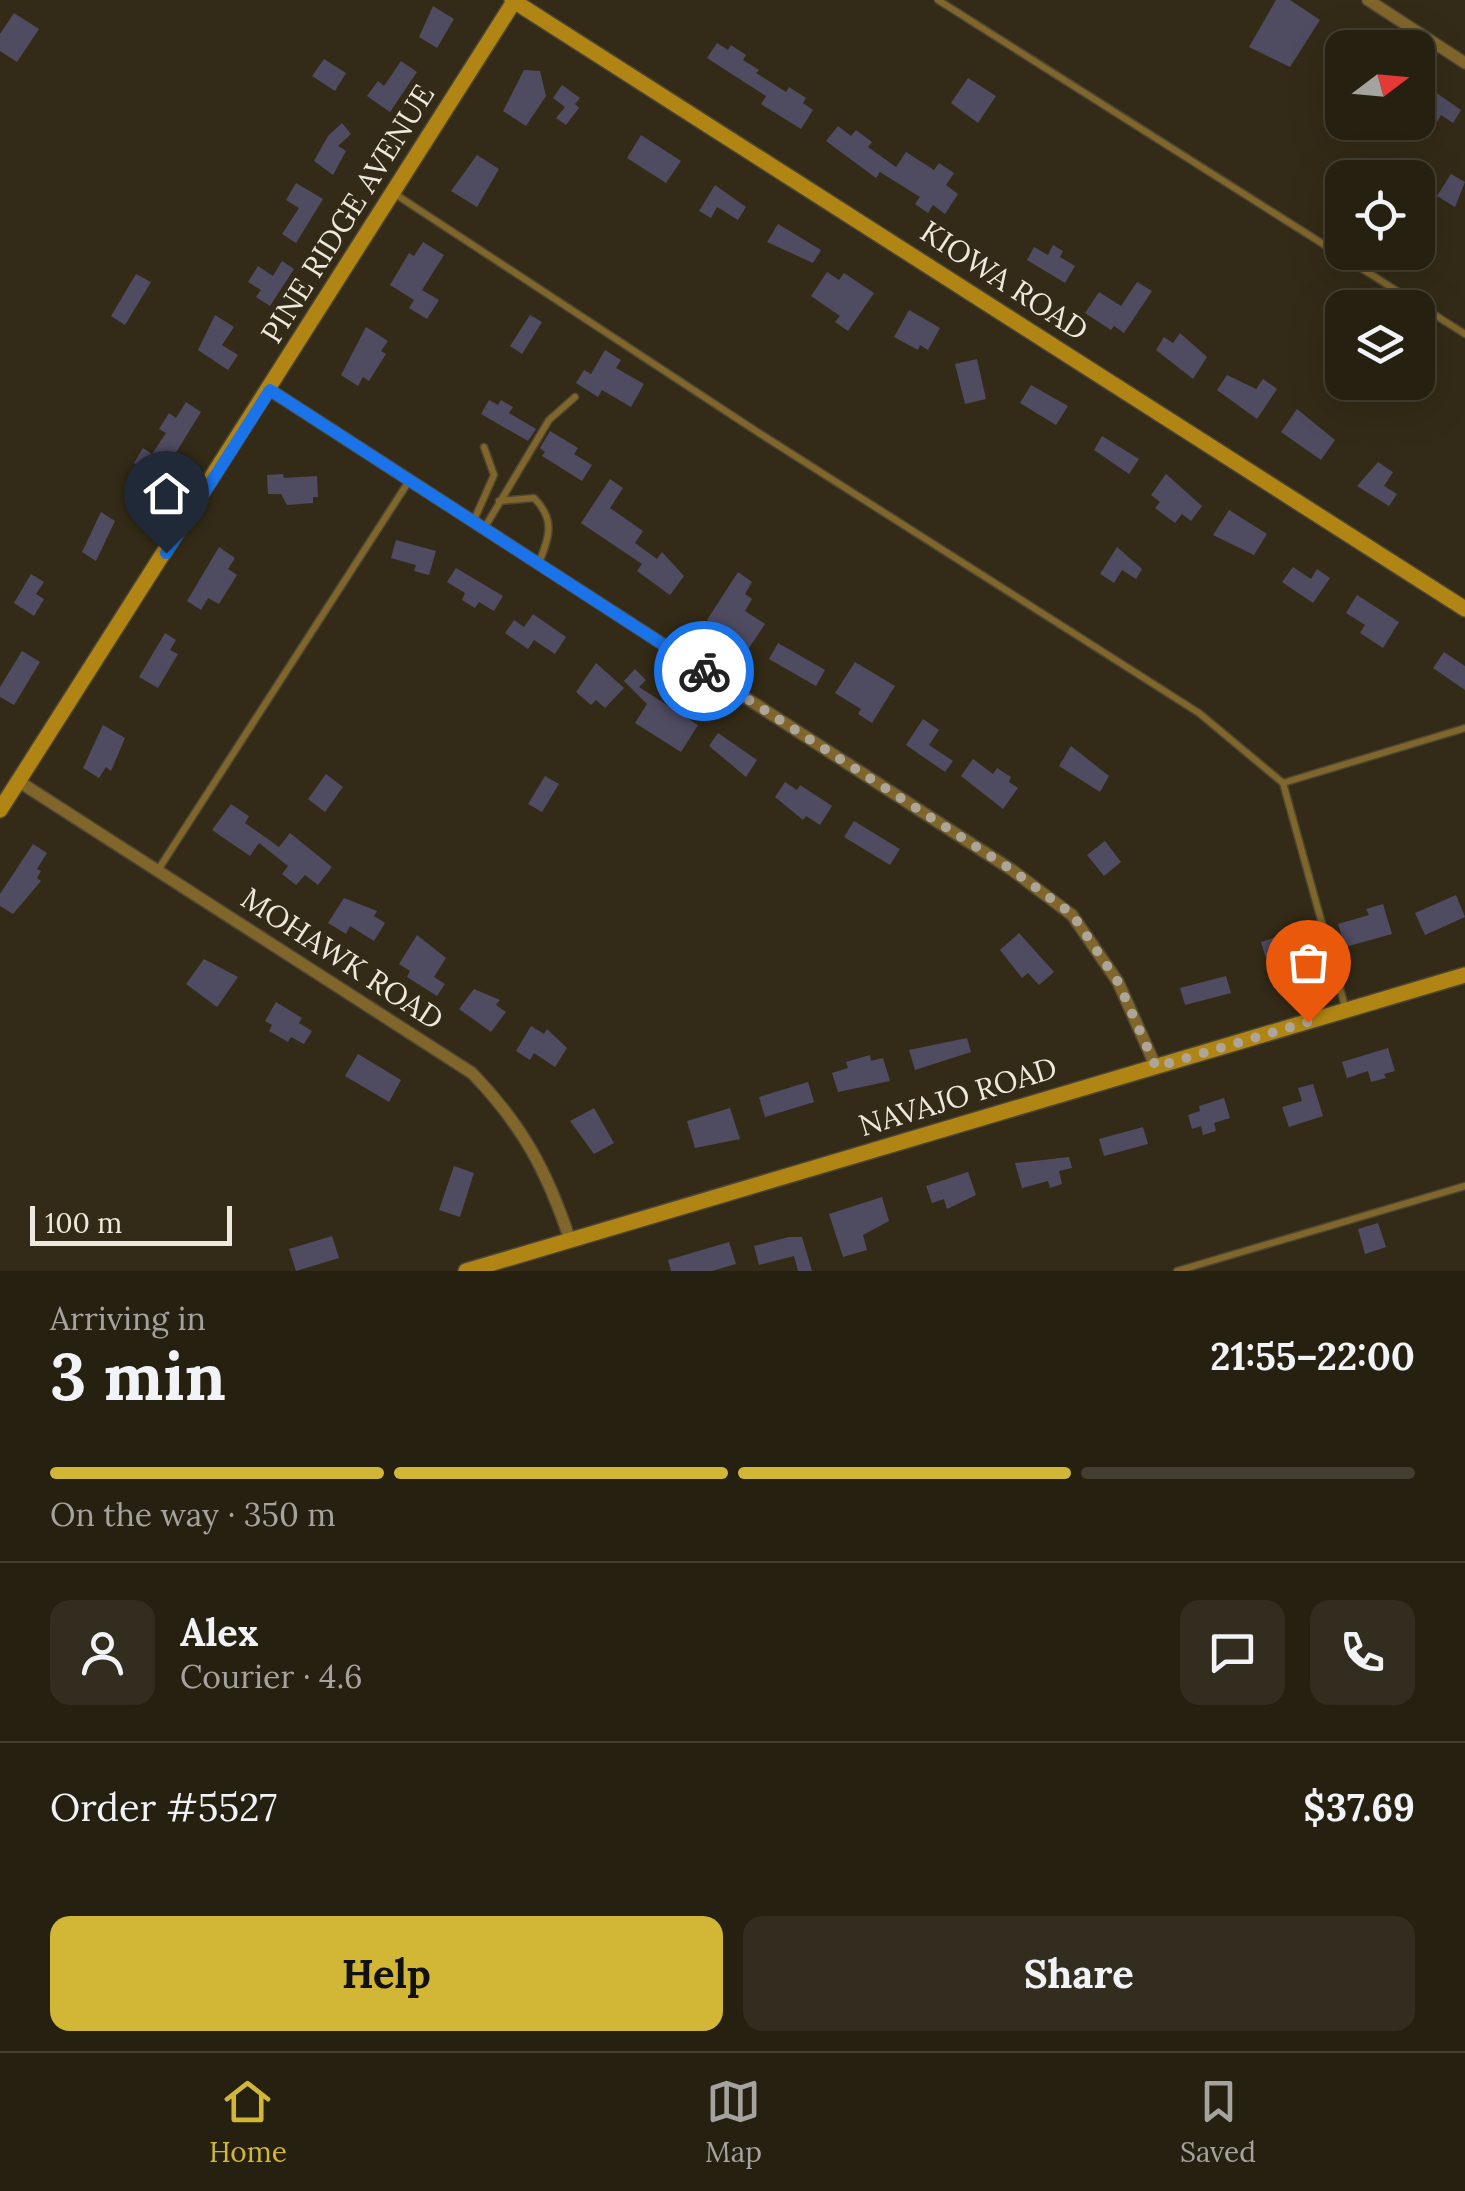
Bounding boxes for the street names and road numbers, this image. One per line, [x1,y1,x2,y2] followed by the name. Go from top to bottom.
[252,77,442,350] street label: PINE RIDGE AVENUE
[914,212,1096,348] street label: KIOWA ROAD
[234,879,451,1038] street label: MOHAWK ROAD
[854,1048,1061,1144] street label: NAVAJO ROAD

